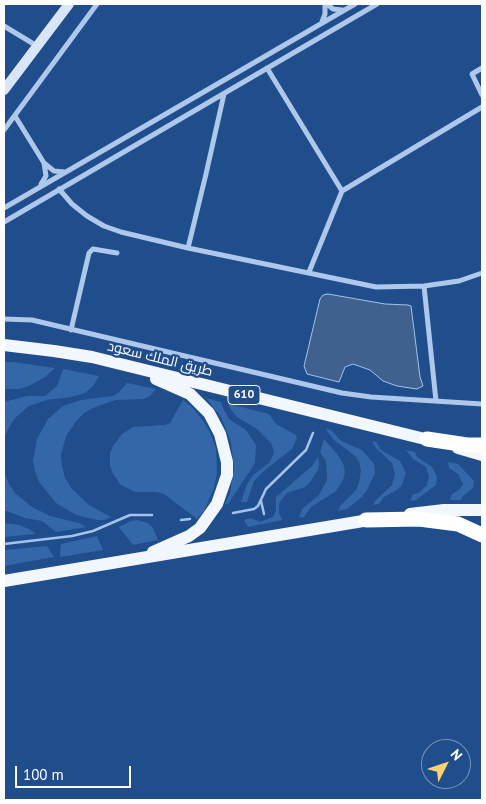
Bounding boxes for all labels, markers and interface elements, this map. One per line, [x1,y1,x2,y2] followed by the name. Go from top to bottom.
[106,338,214,380] street label: طريق الملك سعود
[228,386,260,404] road number: 610
[421,739,471,789] north arrow
[447,745,466,764] text: N
[18,756,134,788] scale bar
[23,765,64,784] text: 100 m

